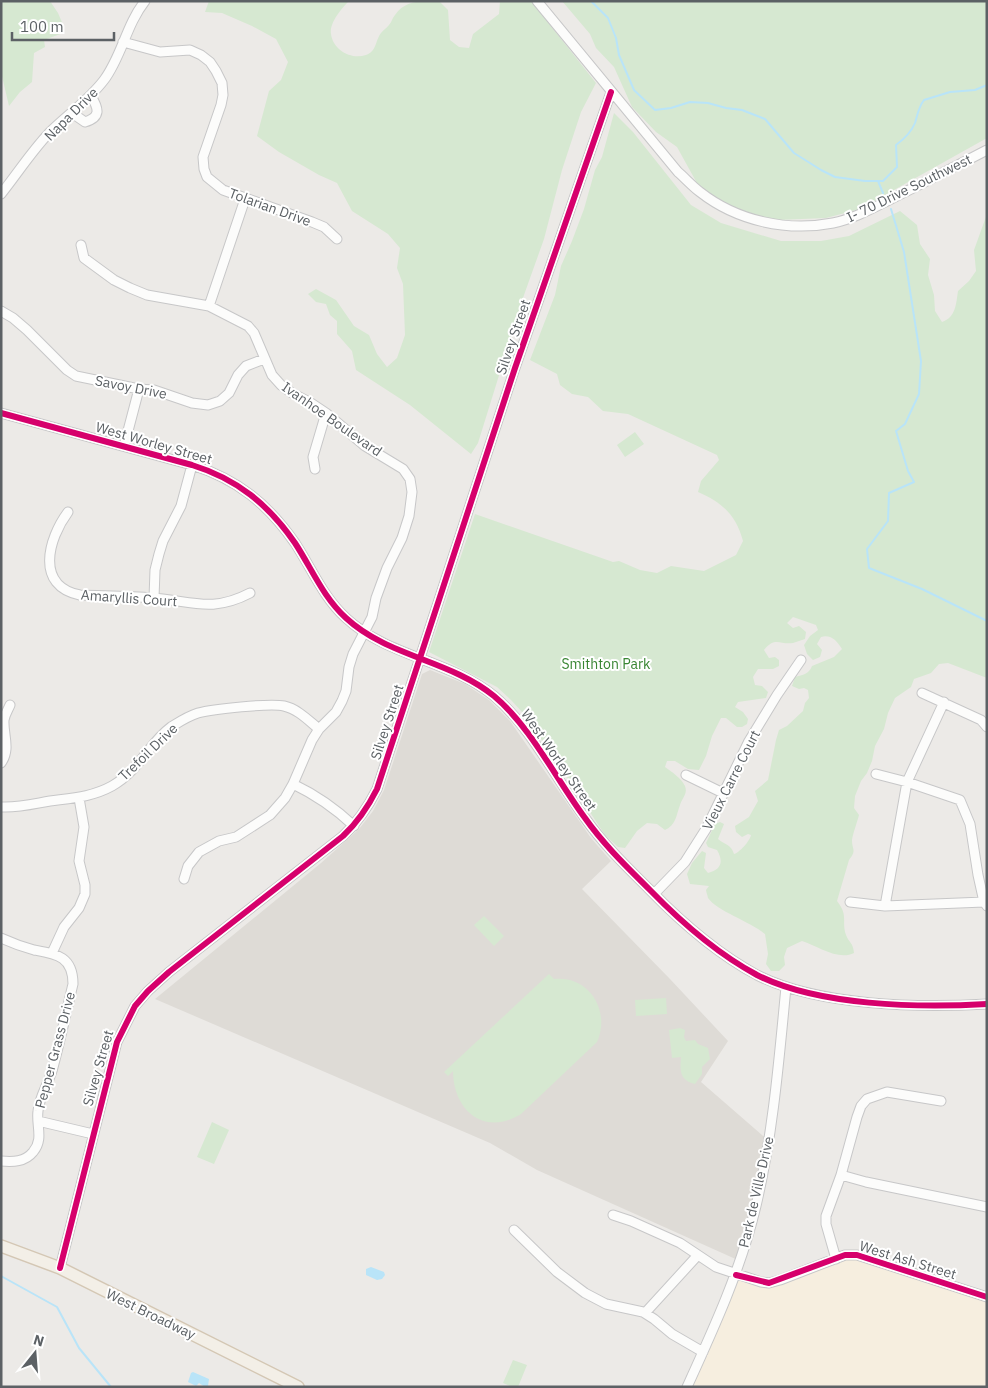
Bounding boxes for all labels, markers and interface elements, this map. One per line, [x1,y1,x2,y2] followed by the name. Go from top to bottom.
[12,10,115,42] scale bar
[20,17,64,36] text: 100 m
[40,83,102,145] street label: Napa Drive
[844,150,974,226] street label: I- 70 Drive Southwest
[226,184,314,230] street label: Tolarian Drive
[492,297,534,377] street label: Silvey Street
[94,371,169,403] street label: Savoy Drive
[278,378,386,460] street label: Ivanhoe Boulevard
[94,418,214,468] street label: West Worley Street
[80,586,178,610] street label: Amaryllis Court
[561,655,651,673] park label: Smithton Park
[366,682,408,762] street label: Silvey Street
[517,706,601,814] street label: West Worley Street
[115,719,182,785] street label: Trefoil Drive
[698,727,764,833] street label: Vieux Carre Court
[31,989,79,1110] street label: Pepper Grass Drive
[79,1028,117,1108] street label: Silvey Street
[734,1134,778,1249] street label: Park de Ville Drive
[857,1237,959,1283] street label: West Ash Street
[103,1285,199,1343] street label: West Broadway
[10,1328,60,1378] north arrow
[31,1330,46,1351] text: N

